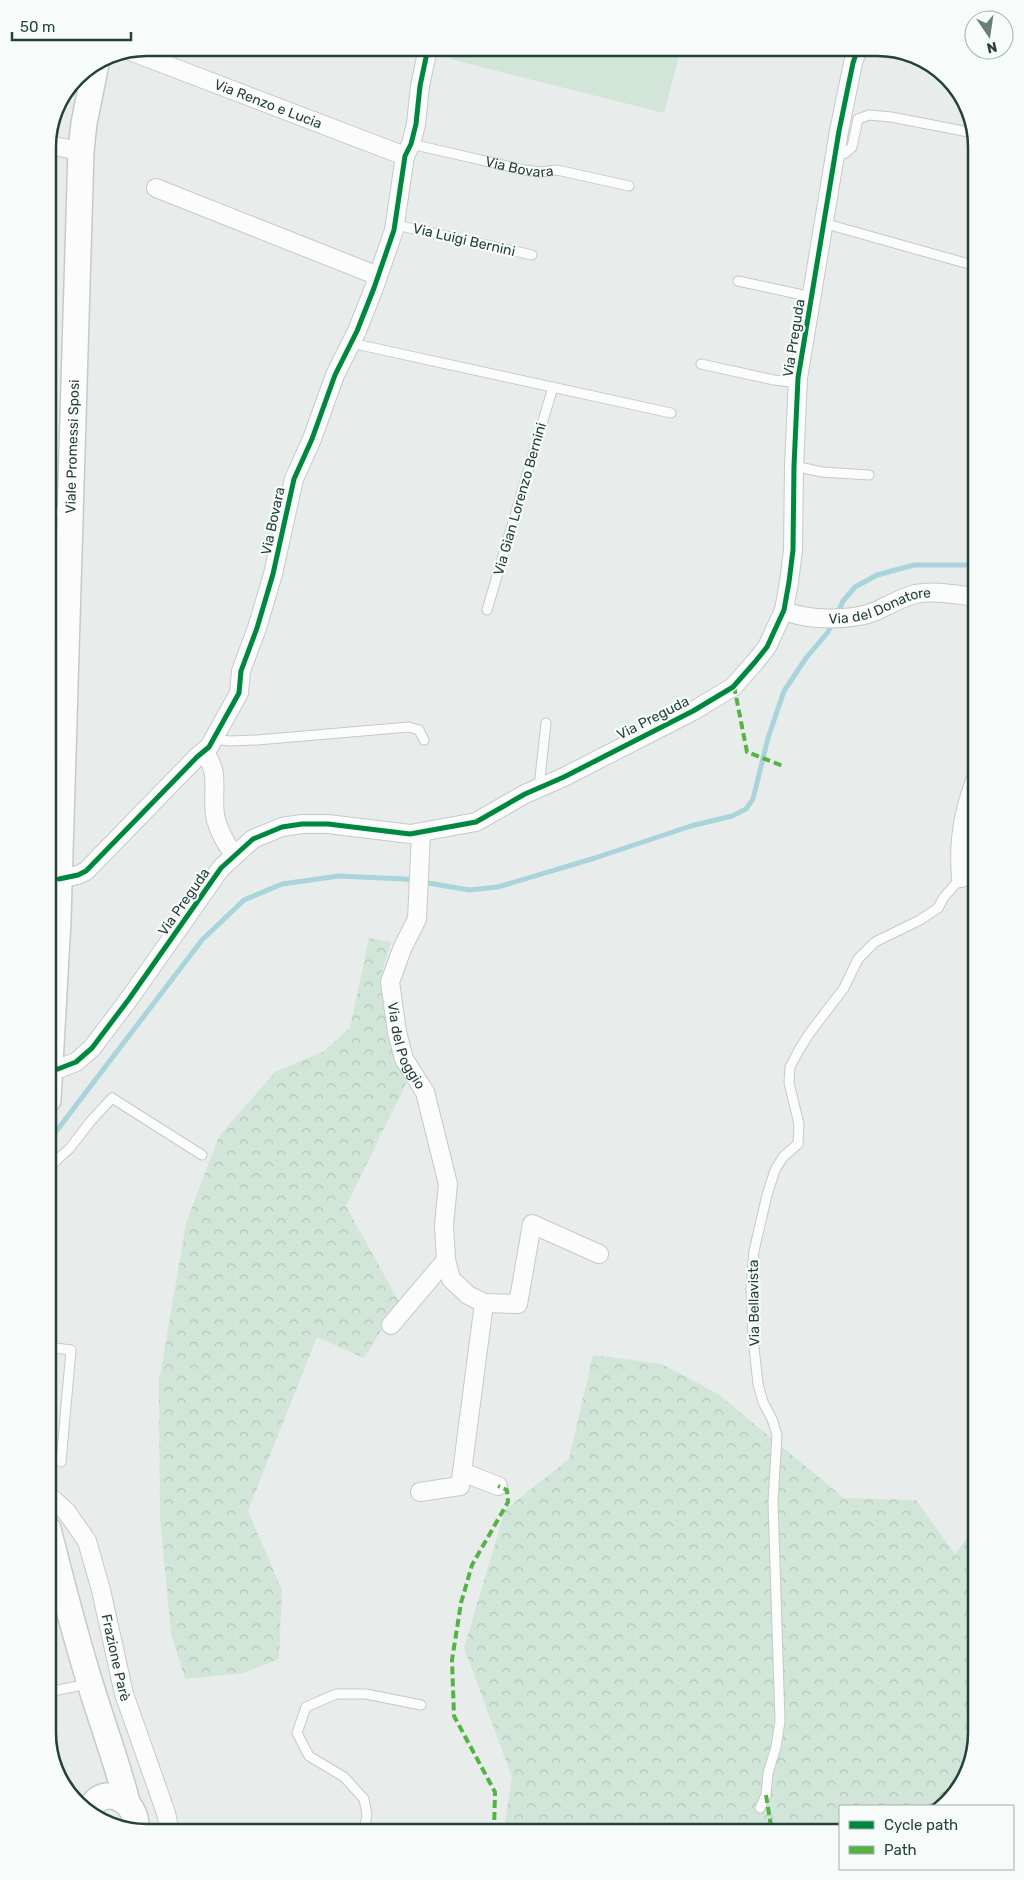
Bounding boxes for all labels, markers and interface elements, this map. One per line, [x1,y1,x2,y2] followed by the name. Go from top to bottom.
[12,10,131,42] scale bar
[964,10,1014,60] north arrow
[20,18,55,36] text: 50 m
[985,38,999,57] text: N
[212,76,324,132] street label: Via Renzo e Lucia
[484,153,554,180] street label: Via Bovara
[411,220,517,260] street label: Via Luigi Bernini
[779,298,809,378] street label: Via Preguda
[62,379,83,514] street label: Viale Promessi Sposi
[490,421,550,577] street label: Via Gian Lorenzo Bernini
[258,486,288,556] street label: Via Bovara
[828,584,931,627] street label: Via del Donatore
[614,693,692,743] street label: Via Preguda
[155,865,213,939] street label: Via Preguda
[384,1001,429,1092] street label: Via del Poggio
[745,1259,763,1347] street label: Via Bellavista
[98,1612,134,1704] street label: Frazione Parè
[839,1805,1014,1870] legend
[884,1816,958,1834] text: Cycle path
[884,1841,917,1859] text: Path

